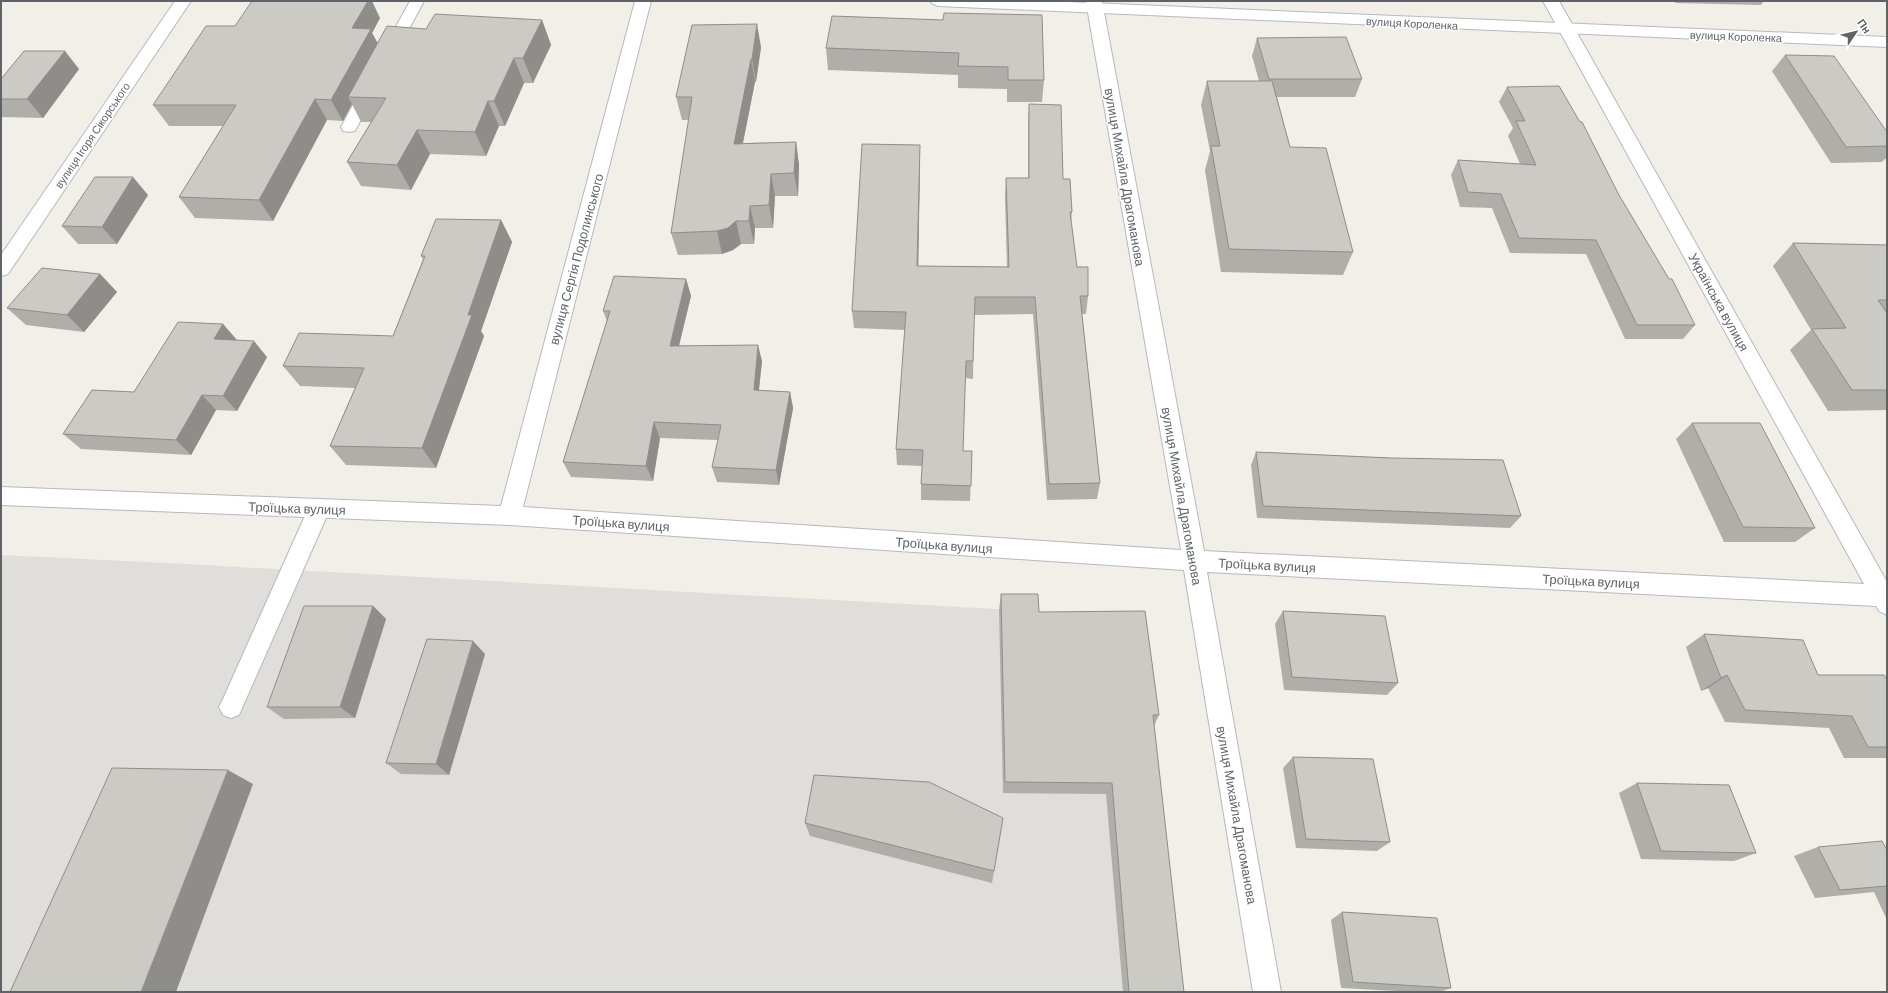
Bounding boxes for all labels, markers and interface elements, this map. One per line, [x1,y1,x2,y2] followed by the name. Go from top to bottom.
[1836,12,1876,52] north arrow
[1366,14,1459,32] street label: вулиця Короленка
[1855,16,1874,36] text: Пн
[1690,28,1783,44] street label: вулиця Короленка
[52,80,132,190] street label: вулиця Ігоря Сікорського
[1101,87,1149,268] street label: вулиця Михайла Драгоманова
[545,172,607,346] street label: вулиця Сергія Подолинського
[1685,250,1753,354] street label: Українська вулиця
[1158,406,1206,587] street label: вулиця Михайла Драгоманова
[248,498,346,518] street label: Троїцька вулиця
[572,512,670,534] street label: Троїцька вулиця
[895,534,993,556] street label: Троїцька вулиця
[1218,554,1316,576] street label: Троїцька вулиця
[1542,570,1640,592] street label: Троїцька вулиця
[1213,725,1261,906] street label: вулиця Михайла Драгоманова

